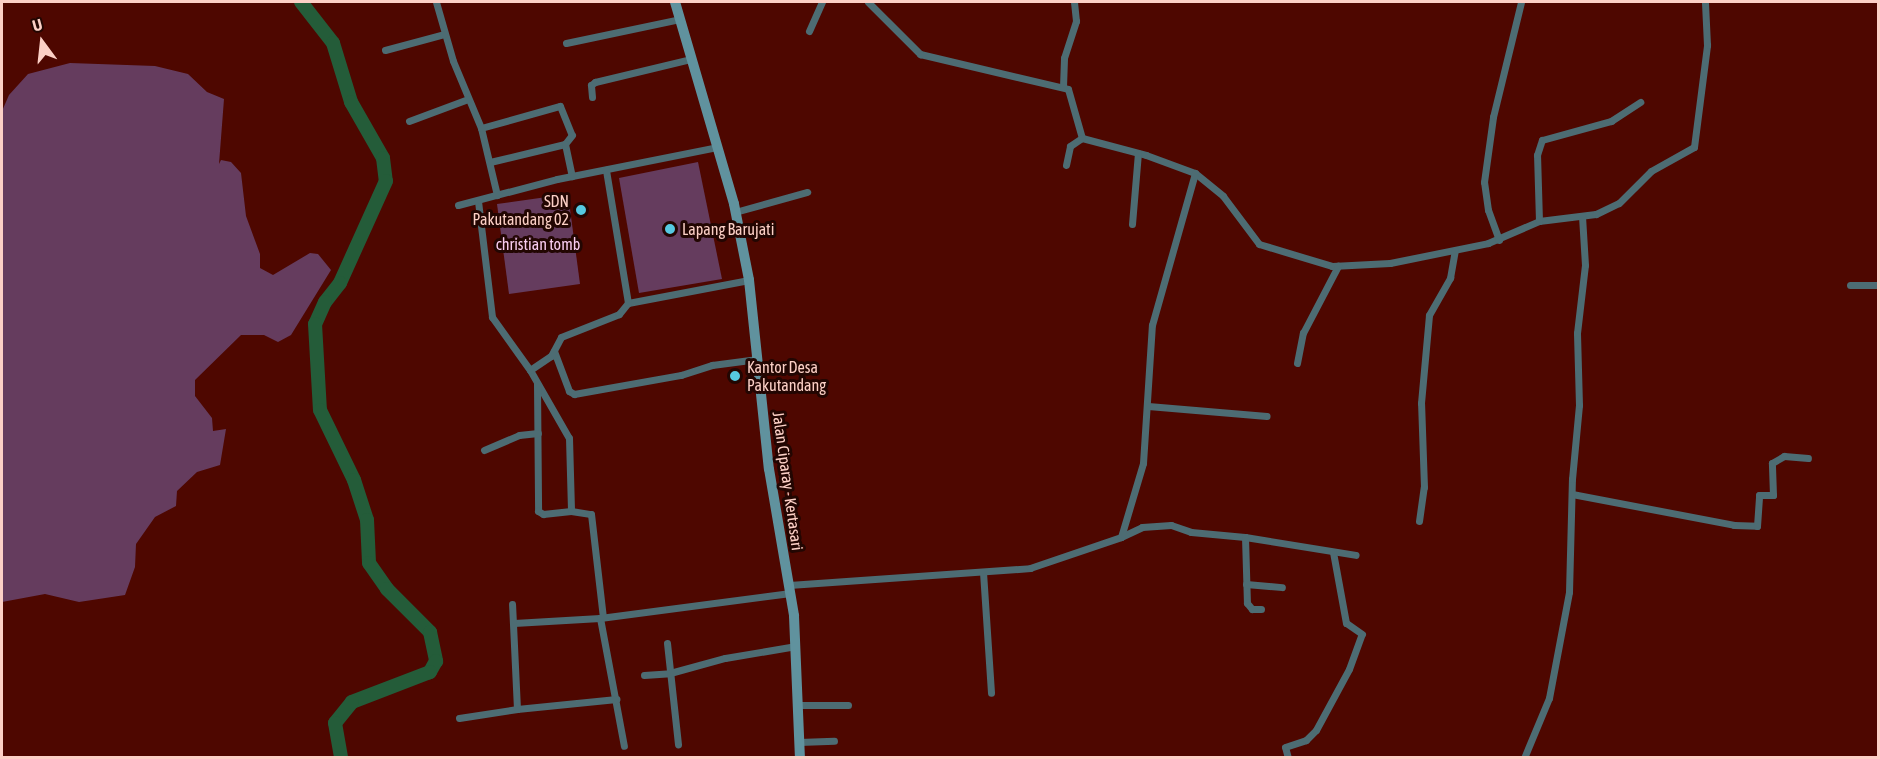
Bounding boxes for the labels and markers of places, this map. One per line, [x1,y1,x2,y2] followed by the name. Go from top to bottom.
[473,191,569,229] place label: SDN Pakutandang 02
[574,203,588,217] marker: SDN Pakutandang 02
[682,219,774,239] place label: Lapang Barujati
[663,222,677,236] marker: Lapang Barujati
[747,357,826,395] place label: Kantor Desa Pakutandang
[728,369,742,383] marker: Kantor Desa Pakutandang

